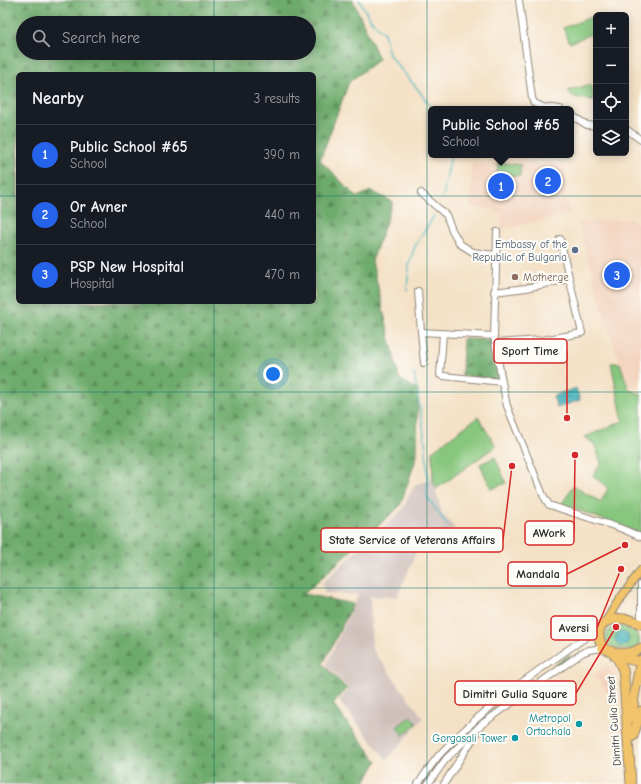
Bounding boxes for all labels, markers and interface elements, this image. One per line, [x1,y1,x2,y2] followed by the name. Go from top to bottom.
[593,12,629,156] map controls
[593,12,629,48] button: +
[16,16,316,60] search box
[30,27,52,49] icon: search
[62,29,140,47] text: Search here
[593,48,629,84] button: −
[593,84,629,120] button: locate
[32,89,83,108] text: Nearby
[254,91,300,106] text: 3 results
[428,106,574,158] popup
[442,116,560,134] text: Public School #65
[593,120,629,156] button: layers
[442,134,479,149] text: School
[70,138,188,156] text: Public School #65
[42,147,48,162] text: 1
[264,147,300,162] text: 390 m
[70,156,107,171] text: School
[535,166,561,196] pin: 2
[488,171,514,201] pin: 1
[70,198,127,216] text: Or Avner
[42,207,48,222] text: 2
[264,207,300,222] text: 440 m
[70,216,107,231] text: School
[472,238,567,264] place label: Embassy of the Republic of Bulgaria
[570,245,580,255] marker: Embassy of the Republic of Bulgaria
[70,258,184,276] text: PSP New Hospital
[604,260,630,290] pin: 3
[42,267,48,282] text: 3
[265,267,300,282] text: 470 m
[523,271,569,284] place label: Mother.ge
[510,272,520,282] marker: Mother.ge
[70,276,114,291] text: Hospital
[494,339,567,363] callout: Sport Time
[502,344,558,358] text: Sport Time
[263,364,283,384] your location
[525,521,574,545] callout: AWork
[533,526,565,540] text: AWork
[321,528,503,552] callout: State Service of Veterans Affairs
[329,533,495,547] text: State Service of Veterans Affairs
[508,562,567,586] callout: Mandala
[516,567,560,581] text: Mandala
[551,616,597,640] callout: Aversi
[559,621,589,635] text: Aversi
[604,675,624,766] street label: Dimitri Gulia Street
[455,681,576,705] callout: Dimitri Gulia Square
[463,687,568,701] text: Dimitri Gulia Square
[526,712,571,738] place label: Metropol Ortachala
[574,719,584,729] marker: Metropol Ortachala
[432,732,508,745] place label: Gorgasali Tower
[510,733,520,743] marker: Gorgasali Tower

